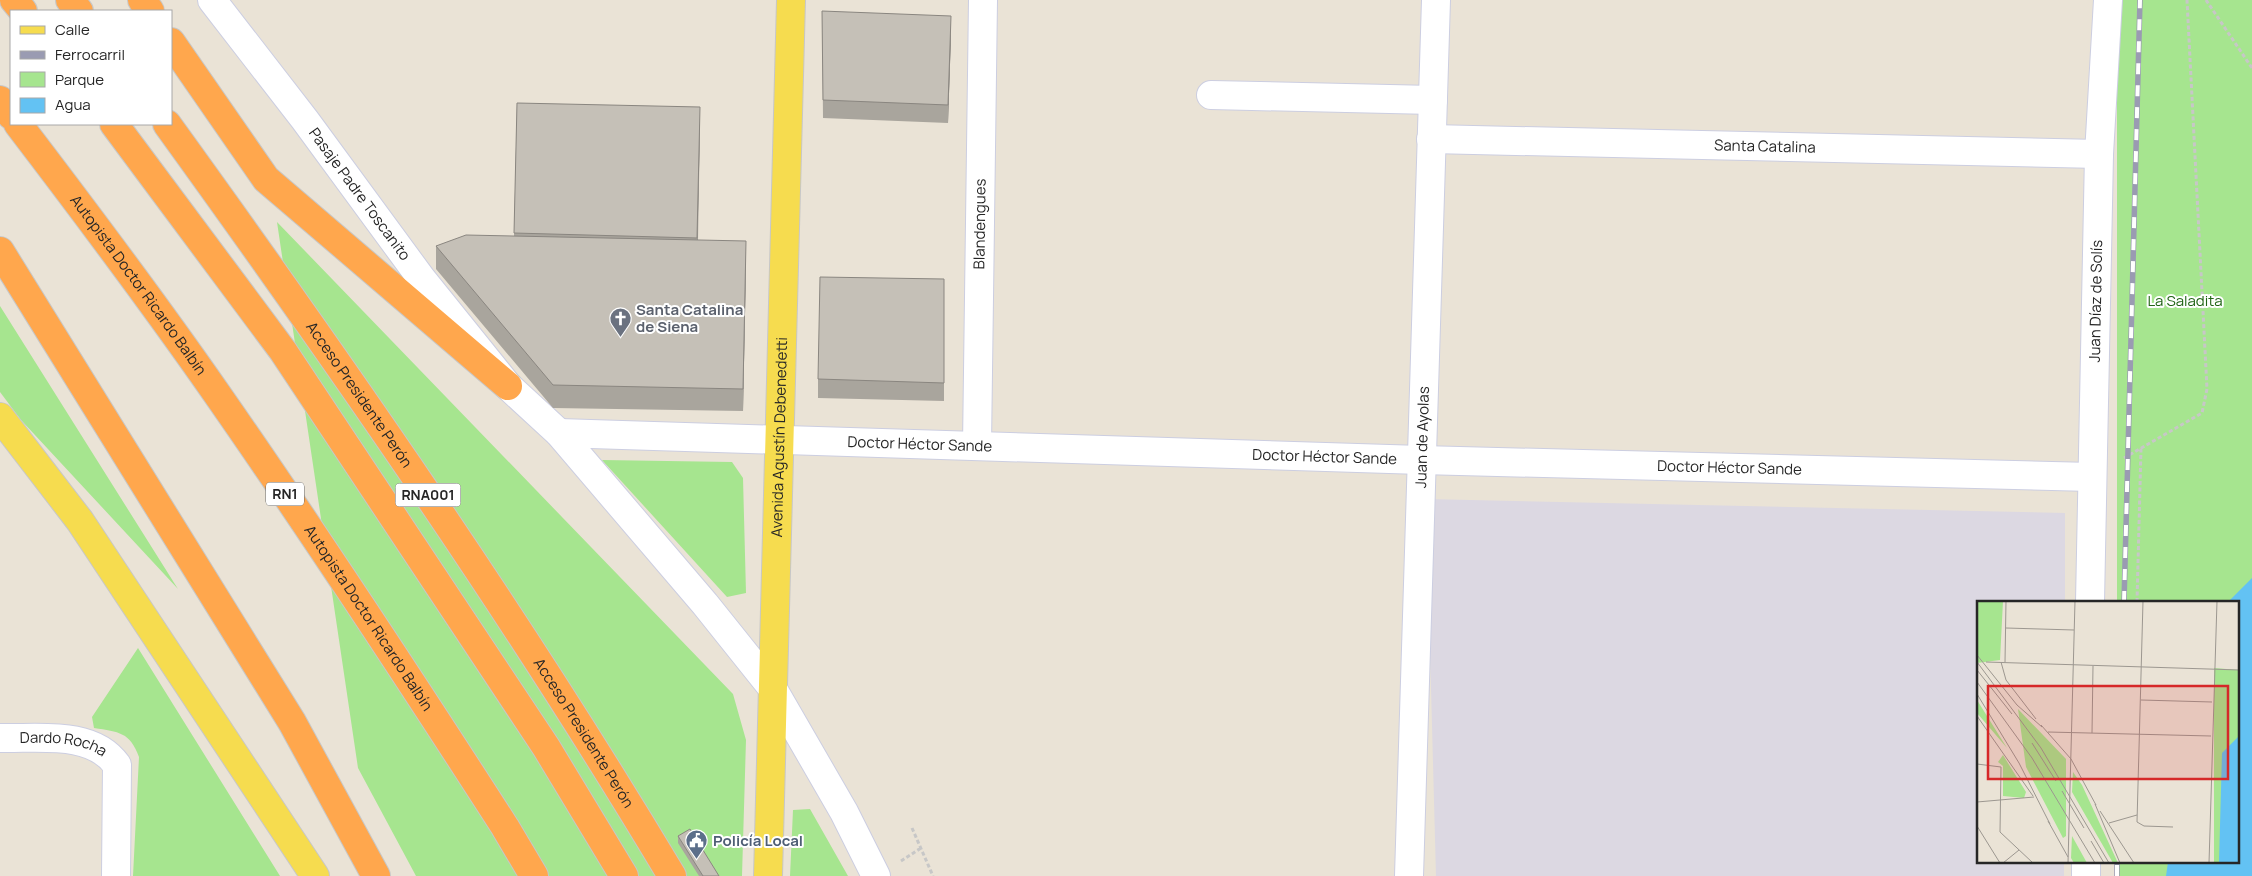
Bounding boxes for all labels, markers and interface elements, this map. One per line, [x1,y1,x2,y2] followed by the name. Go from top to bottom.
[10,10,172,125] legend
[55,19,90,40] text: Calle
[55,44,125,65] text: Ferrocarril
[55,69,104,90] text: Parque
[55,94,91,115] text: Agua
[304,123,416,265] street label: Pasaje Padre Toscanito
[1714,134,1816,158] street label: Santa Catalina
[968,178,991,270] street label: Blandengues
[65,190,212,379] street label: Autopista Doctor Ricardo Balbín
[2084,239,2107,363] street label: Juan Díaz de Solís
[2147,290,2223,311] park label: La Saladita
[636,299,743,337] place label: Santa Catalina de Siena
[608,307,632,338] church icon: Santa Catalina de Siena
[301,317,417,472] street label: Acceso Presidente Perón
[766,337,792,538] street label: Avenida Agustín Debenedetti
[1410,386,1434,488] street label: Juan de Ayolas
[847,431,993,457] street label: Doctor Héctor Sande
[1252,444,1398,469] street label: Doctor Héctor Sande
[1657,455,1802,480] street label: Doctor Héctor Sande
[266,482,304,506] road number: RN1
[396,484,460,506] road number: RNA001
[300,521,438,715] street label: Autopista Doctor Ricardo Balbín
[1977,601,2240,864] inset map
[529,654,639,812] street label: Acceso Presidente Perón
[20,727,111,761] street label: Dardo Rocha
[685,829,709,860] public building icon: Policía Local
[713,830,803,851] place label: Policía Local

